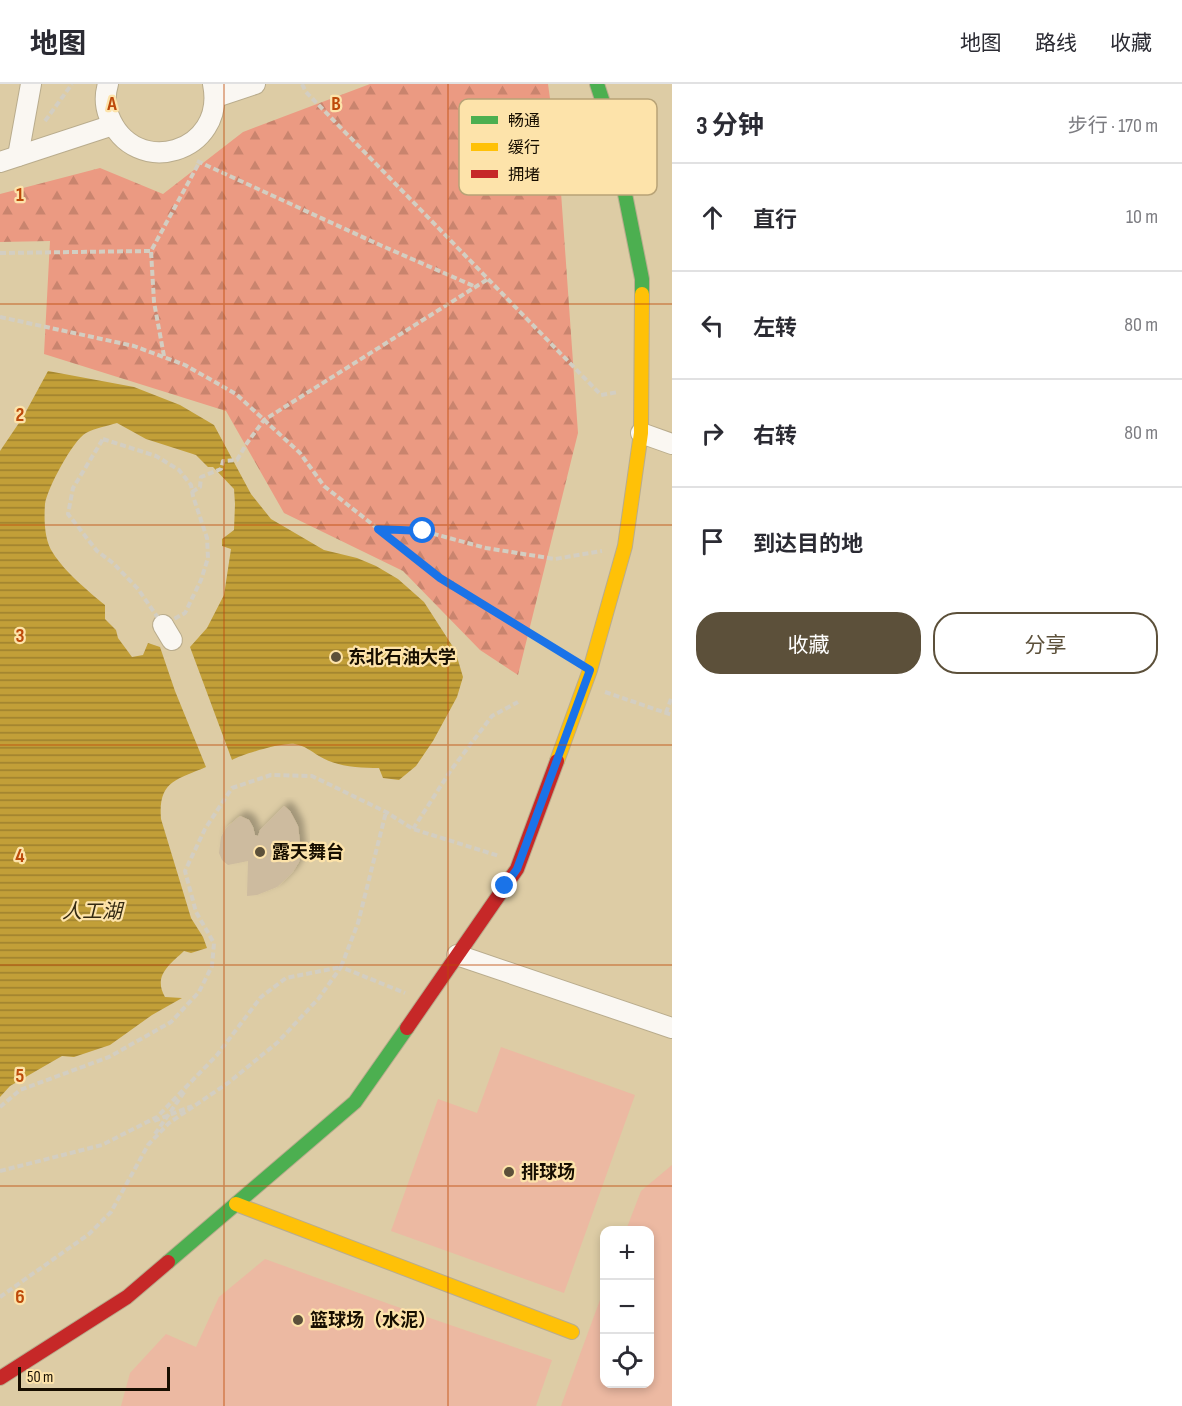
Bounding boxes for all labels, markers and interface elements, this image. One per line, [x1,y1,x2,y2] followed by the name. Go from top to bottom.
[30,28,86,61] text: 地图
[960,31,1002,56] text: 地图
[1035,31,1077,56] text: 路线
[1110,31,1152,56] text: 收藏
[106,92,117,116] text: A
[331,92,341,116] text: B
[459,99,657,195] legend
[696,111,764,142] text: 3 分钟
[508,112,540,131] text: 畅通
[1068,114,1158,138] text: 步行 · 170 m
[508,139,540,158] text: 缓行
[508,166,540,185] text: 拥堵
[16,183,24,207] text: 1
[696,201,729,234] icon: ahead
[1126,205,1158,229] text: 10 m
[753,207,797,234] text: 直行
[696,309,729,342] icon: left
[1124,313,1158,337] text: 80 m
[753,315,797,342] text: 左转
[16,403,24,427] text: 2
[696,417,729,450] icon: right
[1124,421,1158,445] text: 80 m
[753,423,797,450] text: 右转
[409,517,435,543] route start
[696,525,729,558] icon: arrive
[753,531,863,558] text: 到达目的地
[696,612,921,674] button: 收藏
[933,612,1158,674] button: 分享
[16,624,25,648] text: 3
[348,647,456,668] place label: 东北石油大学
[329,650,343,664] marker: 东北石油大学
[272,842,344,863] place label: 露天舞台
[15,844,25,868] text: 4
[253,845,267,859] marker: 露天舞台
[491,872,517,898] route end
[62,900,125,924] water label: 人工湖
[16,1064,25,1088] text: 5
[521,1162,575,1183] place label: 排球场
[502,1165,516,1179] marker: 排球场
[600,1226,654,1388] map controls
[600,1226,654,1280] button: +
[600,1280,654,1334] button: −
[15,1285,25,1309] text: 6
[310,1310,436,1331] place label: 篮球场（水泥）
[291,1313,305,1327] marker: 篮球场（水泥）
[600,1334,654,1388] button: locate
[18,1364,170,1392] scale bar
[27,1368,53,1387] text: 50 m

